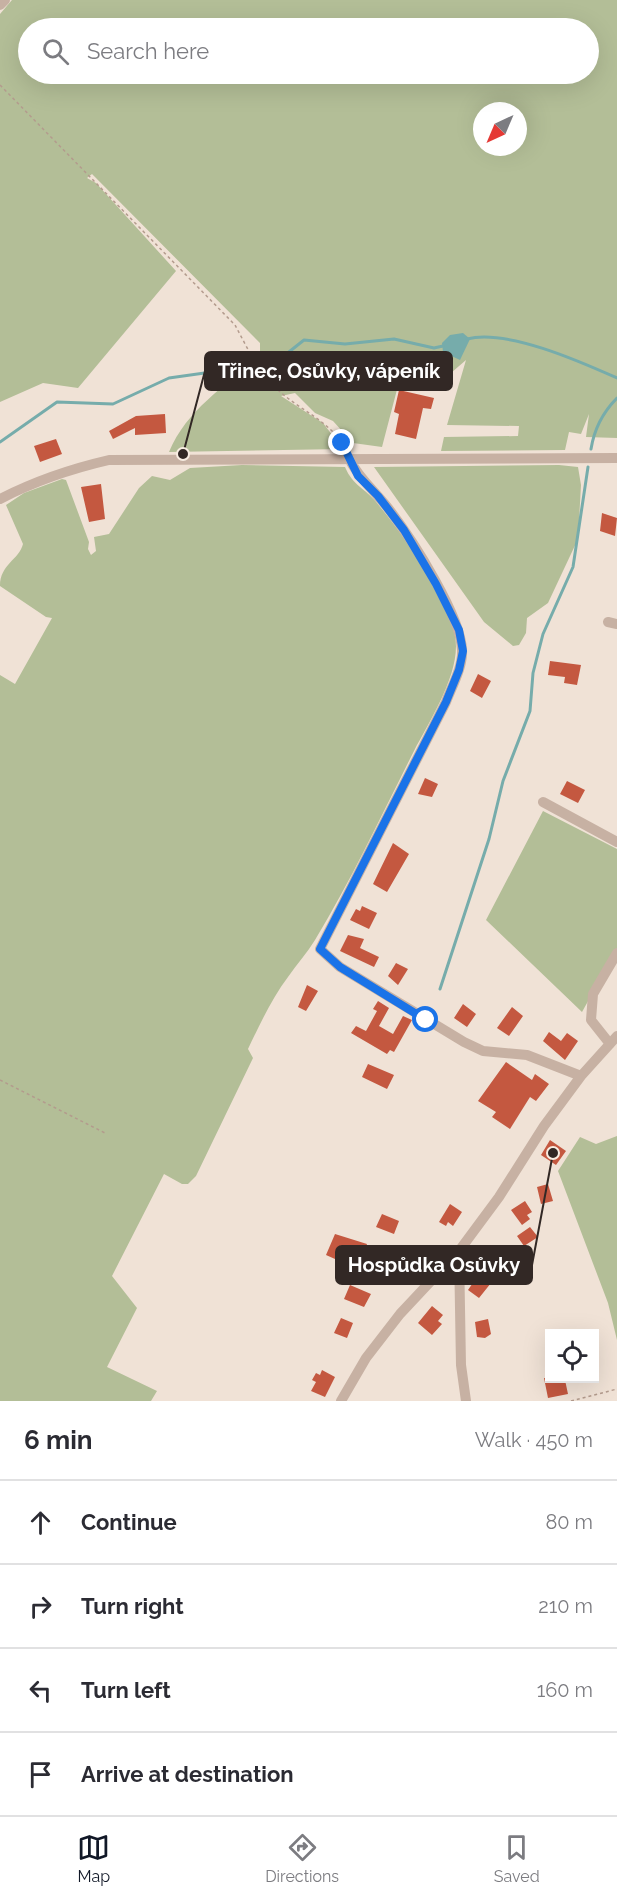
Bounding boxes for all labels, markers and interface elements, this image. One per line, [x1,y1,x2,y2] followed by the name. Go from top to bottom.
[18,18,599,84] search box
[39,35,72,68] icon: search
[87,38,209,64] text: Search here
[473,102,527,156] north arrow
[205,352,452,390] callout: Třinec, Osůvky, vápeník
[218,359,441,383] text: Třinec, Osůvky, vápeník
[328,429,354,455] route end
[412,1006,438,1032] route start
[336,1246,532,1284] callout: Hospůdka Osůvky
[348,1253,520,1277] text: Hospůdka Osůvky
[545,1329,599,1383] map controls
[545,1329,599,1383] button: locate
[24,1425,93,1455] text: 6 min
[475,1428,593,1452] text: Walk · 450 m
[24,1506,57,1539] icon: ahead
[81,1509,177,1535] text: Continue
[545,1510,593,1534] text: 80 m
[24,1590,57,1623] icon: right
[81,1593,184,1619] text: Turn right
[538,1594,593,1618] text: 210 m
[24,1674,57,1707] icon: left
[81,1677,171,1703] text: Turn left
[537,1678,593,1702] text: 160 m
[24,1758,57,1791] icon: arrive
[81,1761,294,1787] text: Arrive at destination
[77,1831,110,1886] tab: Map
[265,1831,339,1886] tab: Directions
[494,1831,540,1886] tab: Saved

